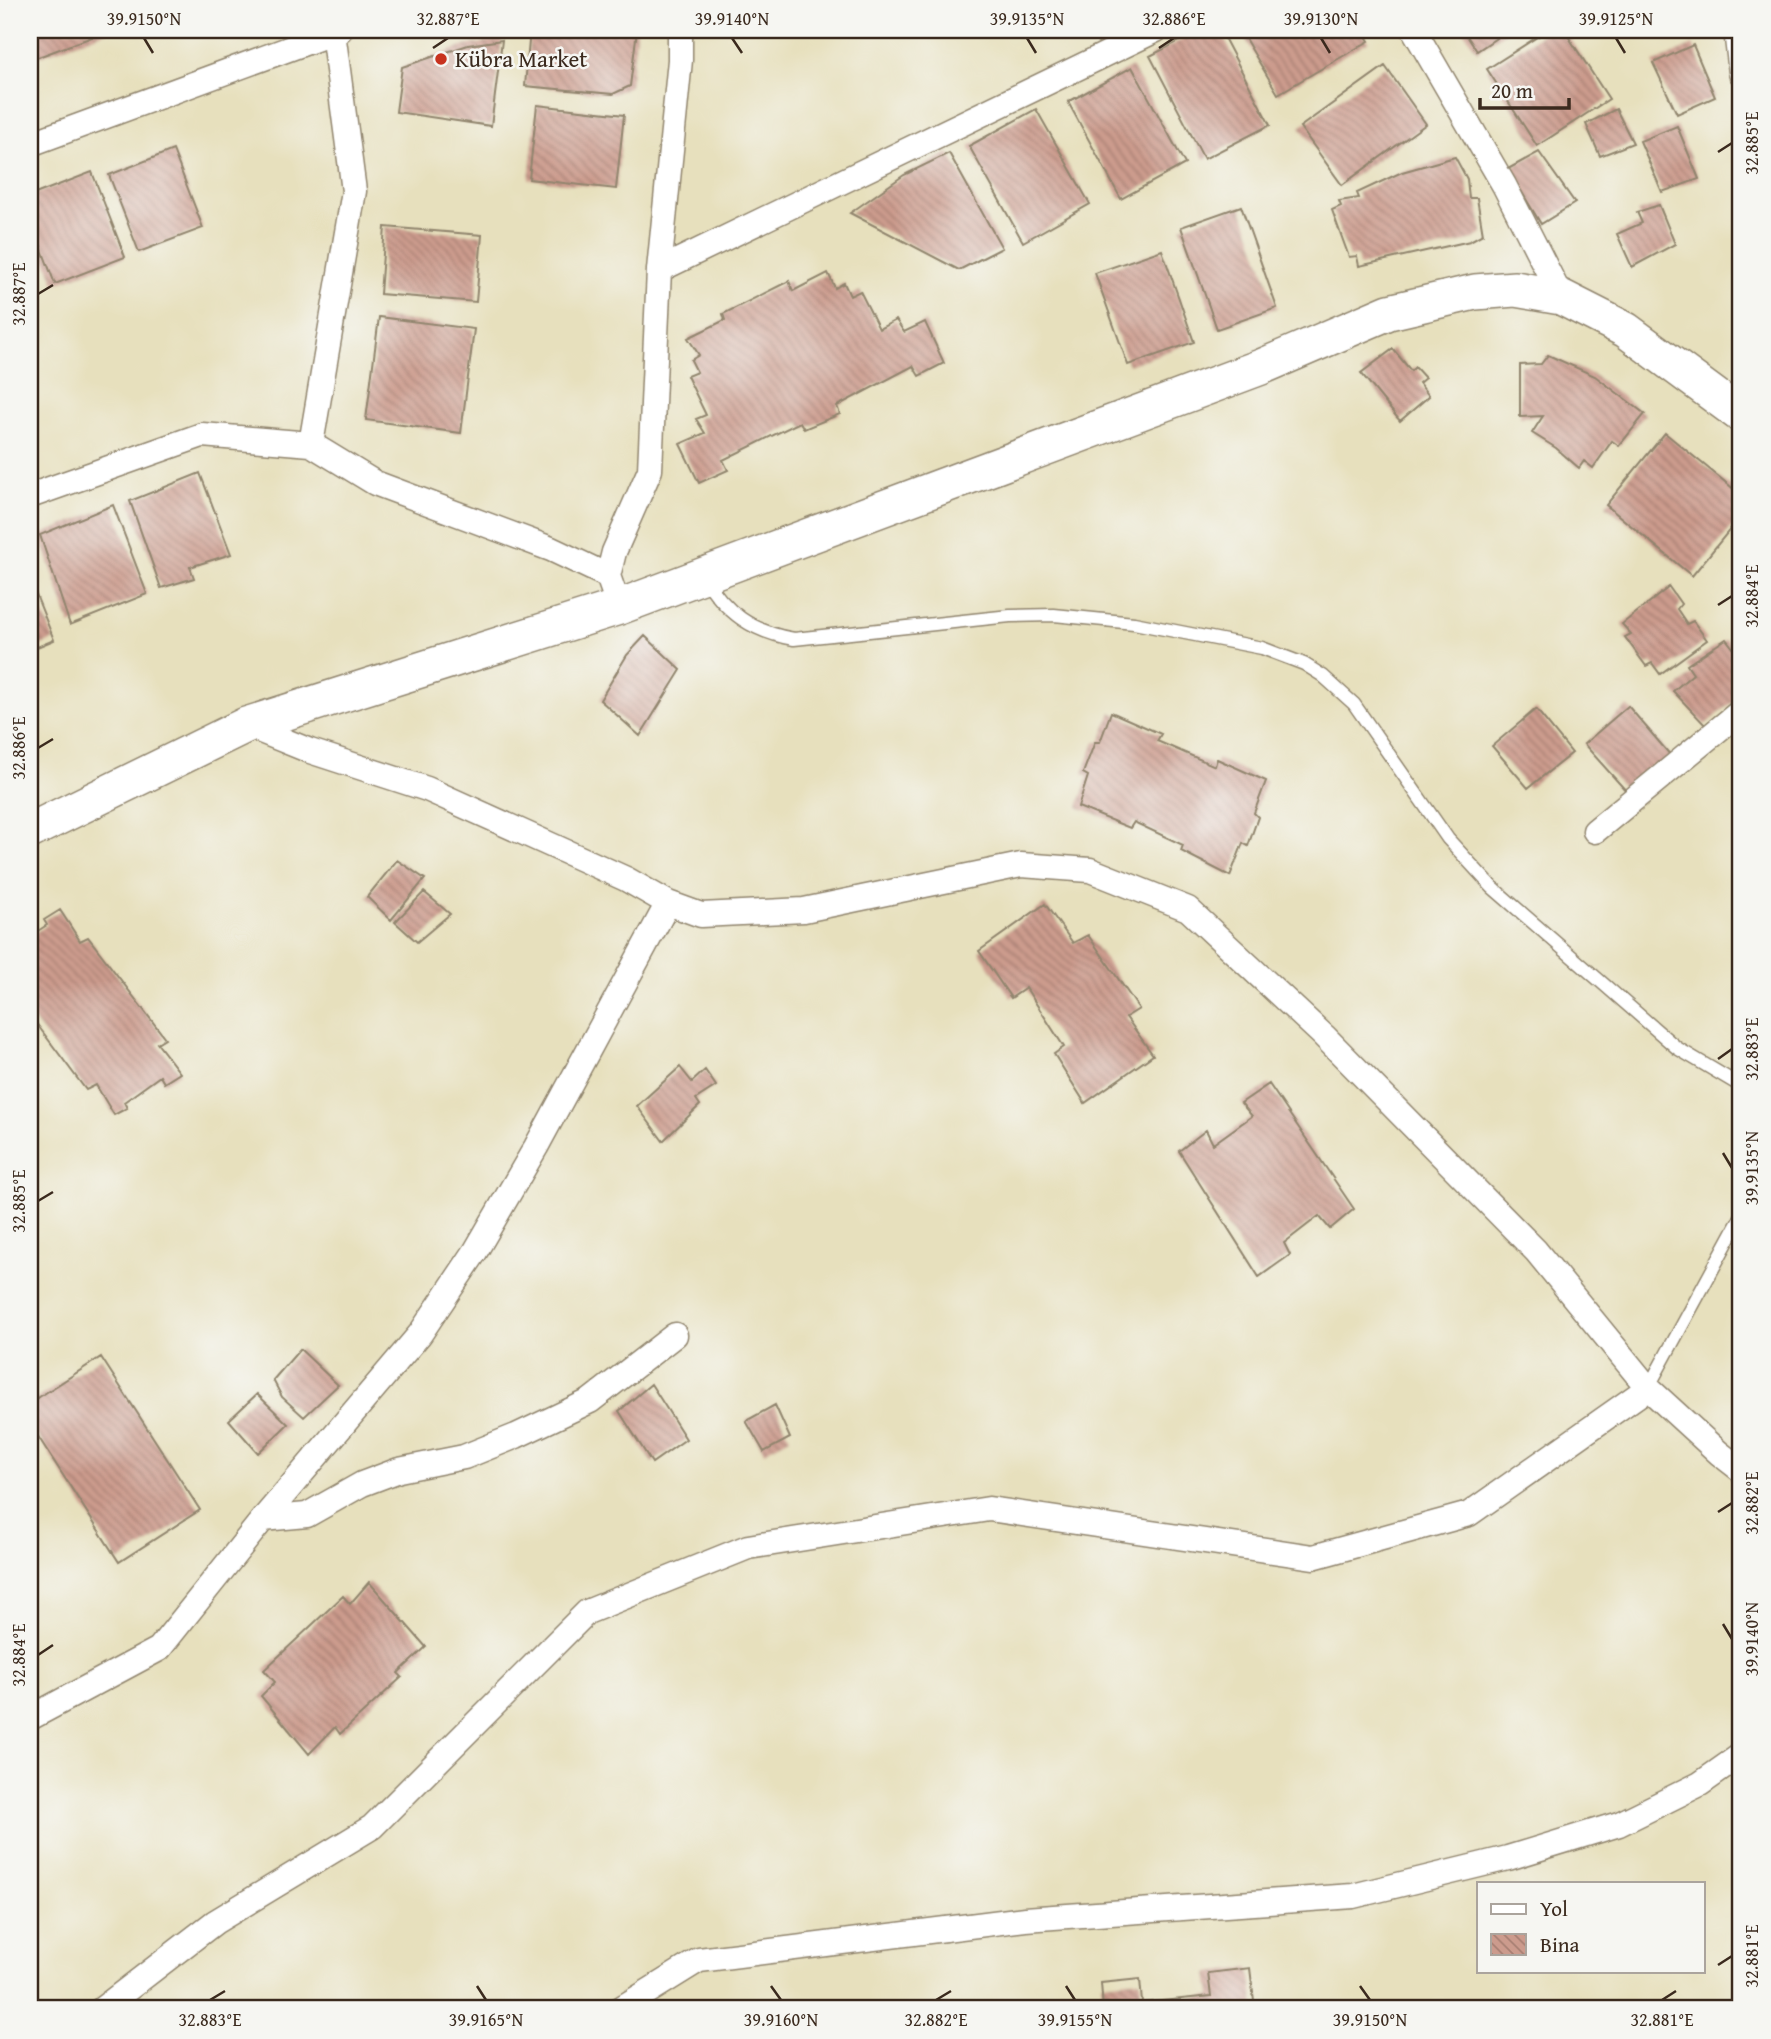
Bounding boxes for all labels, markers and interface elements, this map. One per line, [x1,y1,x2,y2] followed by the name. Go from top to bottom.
[107,5,182,32] text: 39.9150°N
[416,5,480,32] text: 32.887°E
[695,5,770,32] text: 39.9140°N
[990,5,1065,32] text: 39.9135°N
[1142,5,1206,32] text: 32.886°E
[1284,5,1359,32] text: 39.9130°N
[1579,5,1654,32] text: 39.9125°N
[455,42,588,75] place label: Kübra Market
[433,51,449,67] marker: Kübra Market
[1480,66,1570,110] scale bar
[1491,75,1533,106] text: 20 m
[1738,111,1765,175] text: 32.885°E
[5,262,32,326] text: 32.887°E
[1738,564,1765,628] text: 32.884°E
[5,716,32,780] text: 32.886°E
[1738,1017,1765,1081] text: 32.883°E
[1738,1130,1765,1205] text: 39.9135°N
[5,1169,32,1233] text: 32.885°E
[1738,1471,1765,1535] text: 32.882°E
[1738,1601,1765,1676] text: 39.9140°N
[5,1623,32,1687] text: 32.884°E
[1477,1882,1704,1972] legend
[1540,1893,1568,1924] text: Yol
[1738,1924,1765,1988] text: 32.881°E
[1540,1929,1580,1960] text: Bina
[178,2006,242,2033] text: 32.883°E
[449,2006,524,2033] text: 39.9165°N
[744,2006,819,2033] text: 39.9160°N
[904,2006,968,2033] text: 32.882°E
[1038,2006,1113,2033] text: 39.9155°N
[1333,2006,1408,2033] text: 39.9150°N
[1630,2006,1694,2033] text: 32.881°E

